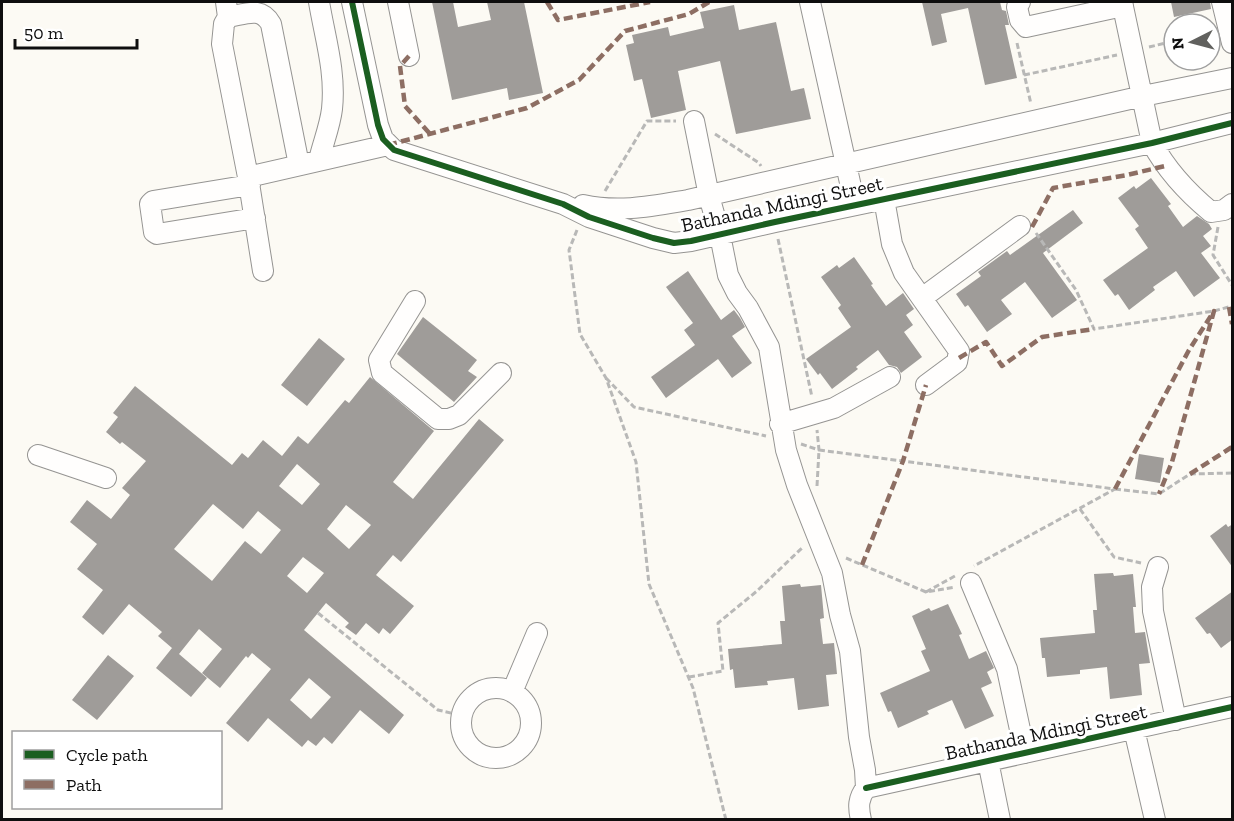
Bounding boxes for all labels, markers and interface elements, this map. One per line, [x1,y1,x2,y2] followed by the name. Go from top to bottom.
[15,12,136,50] scale bar
[1162,12,1222,72] north arrow
[24,22,64,44] text: 50 m
[1167,36,1188,51] text: N
[679,171,886,237] street label: Bathanda Mdingi Street
[943,699,1150,765] street label: Bathanda Mdingi Street
[12,731,222,809] legend
[66,744,148,766] text: Cycle path
[66,774,102,796] text: Path

